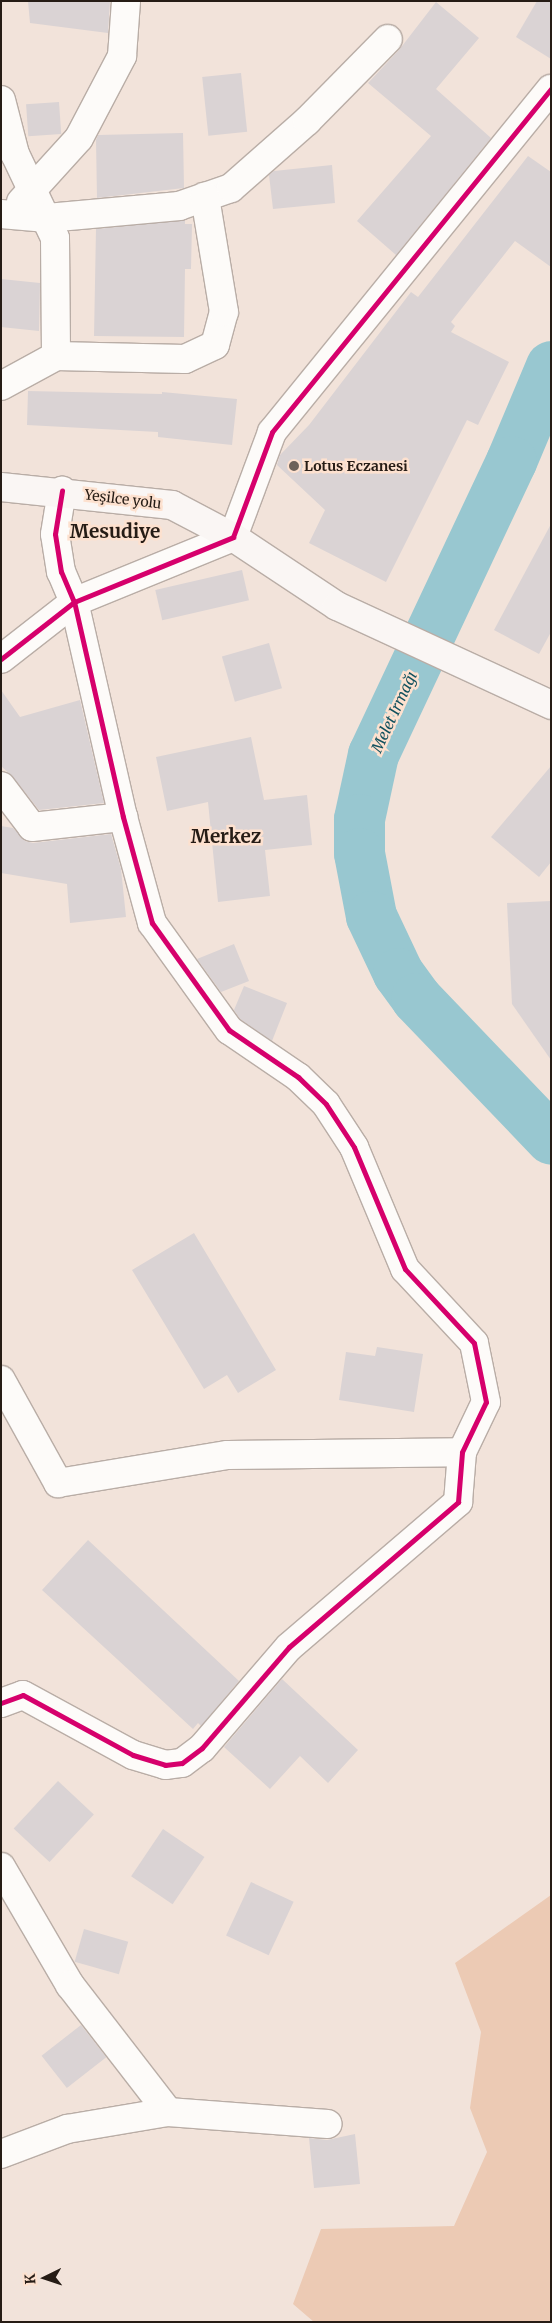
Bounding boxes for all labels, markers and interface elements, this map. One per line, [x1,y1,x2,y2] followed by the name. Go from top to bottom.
[304,458,408,474] place label: Lotus Eczanesi
[288,460,300,472] marker: Lotus Eczanesi
[84,486,162,512] street label: Yeşilce yolu
[70,521,160,543] district label: Mesudiye
[367,669,421,755] water label: Melet Irmağı
[191,826,261,848] district label: Merkez
[20,2253,70,2303] north arrow
[21,2273,39,2285] text: K

